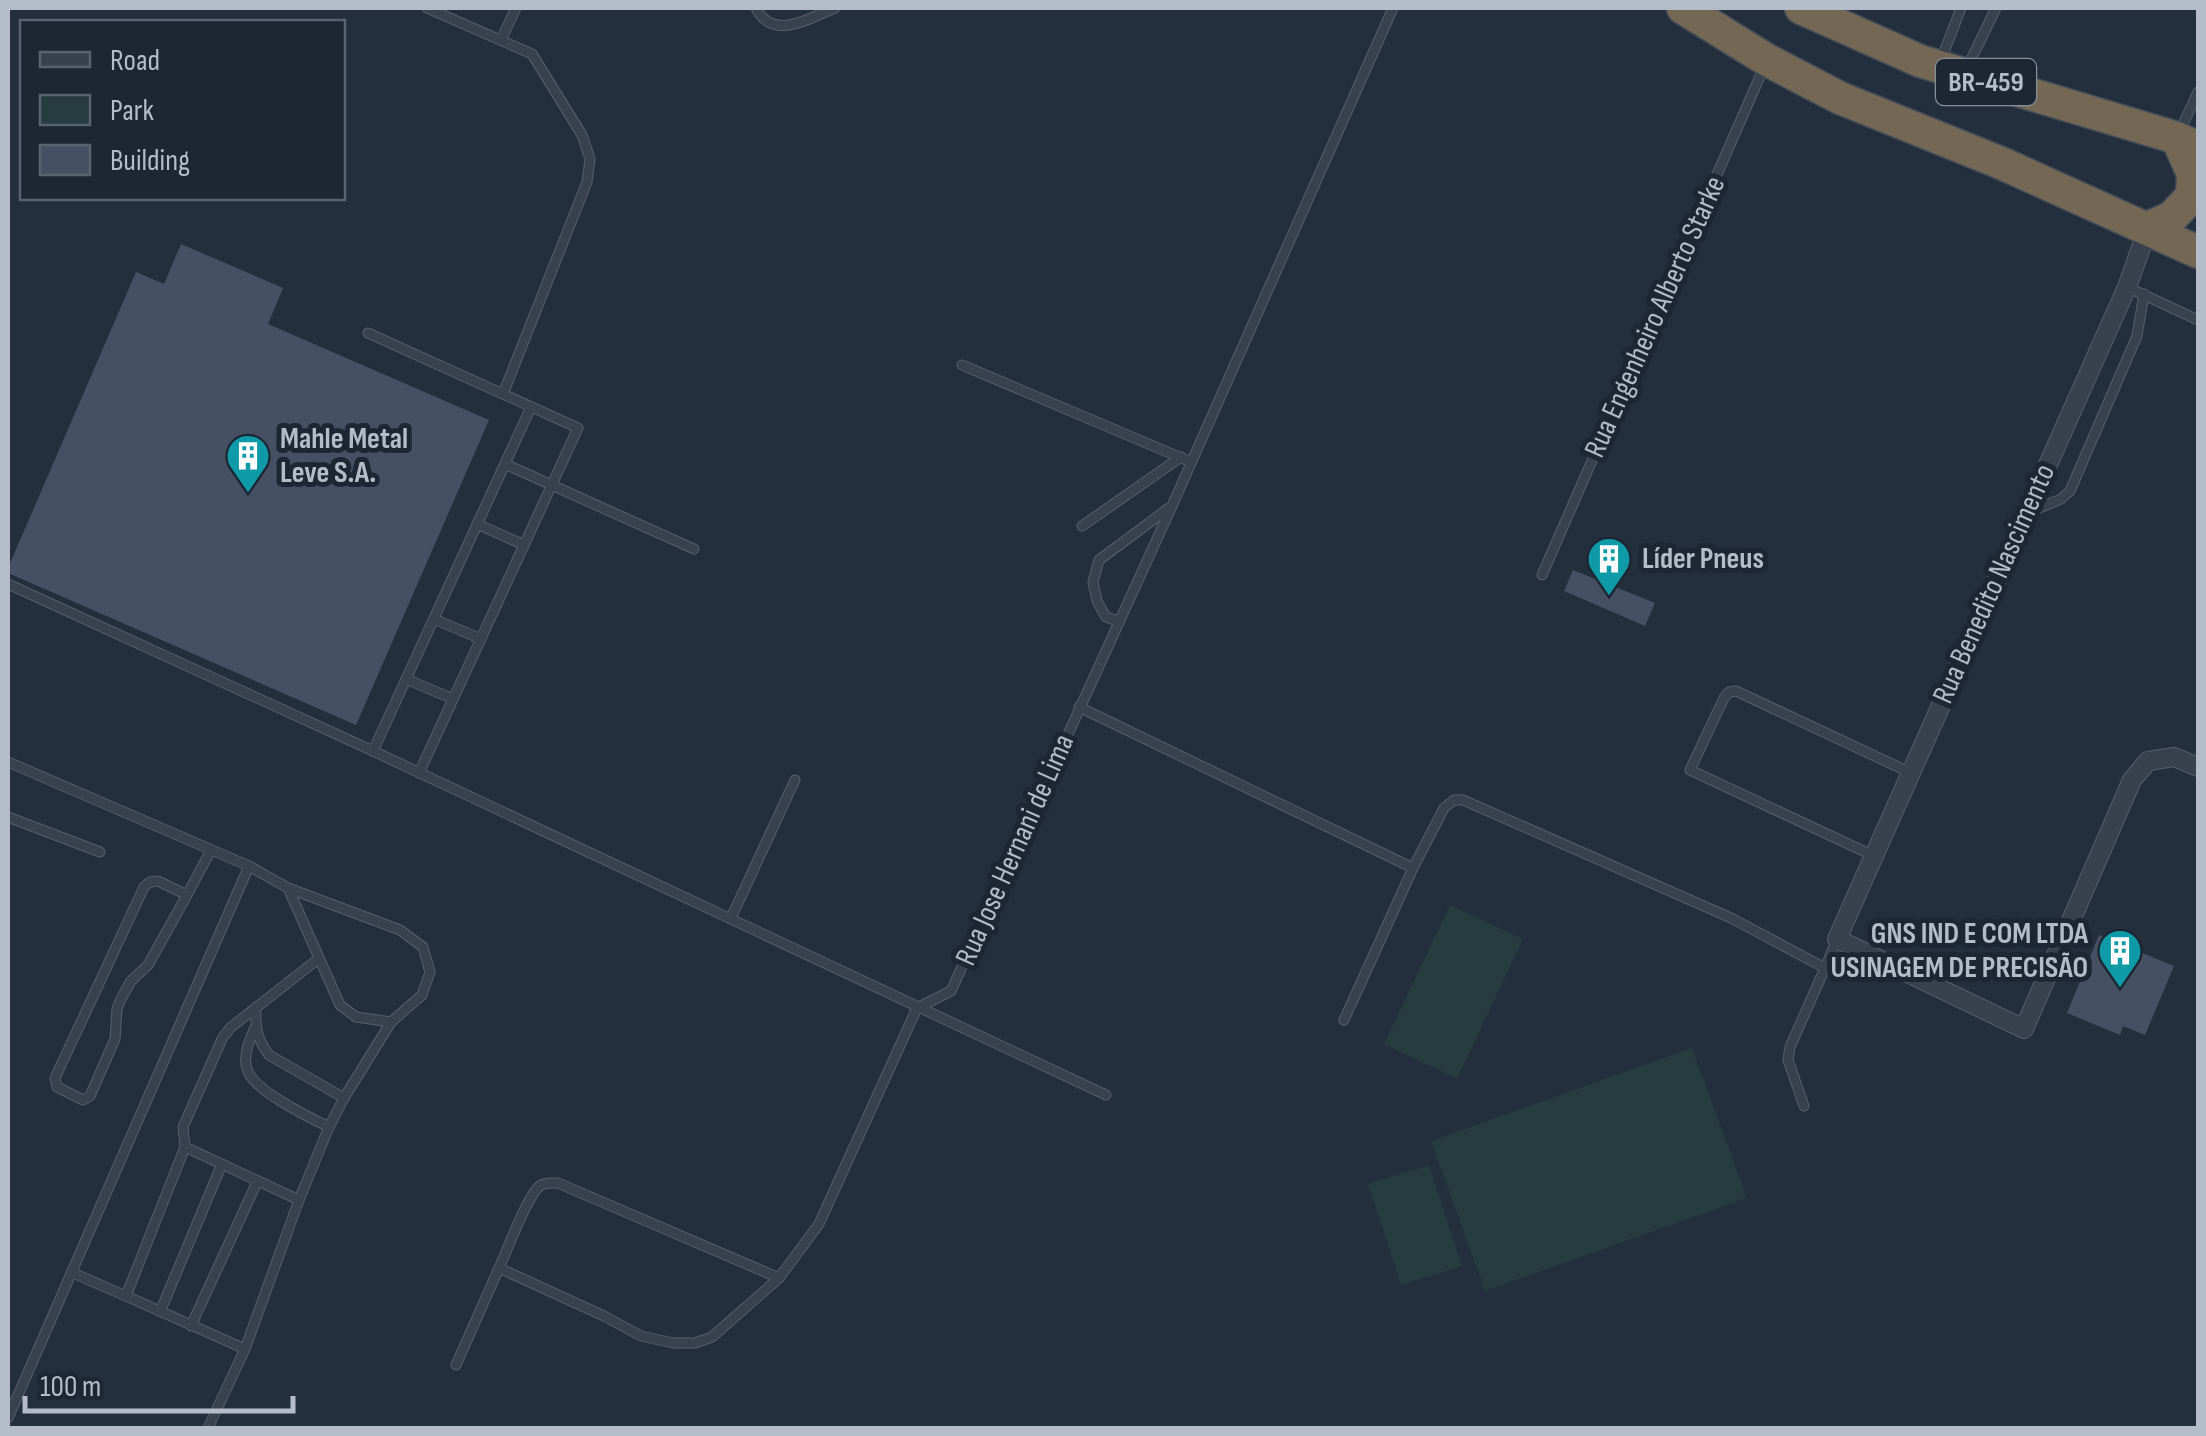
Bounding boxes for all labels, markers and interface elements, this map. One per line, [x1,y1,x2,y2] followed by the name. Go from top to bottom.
[20,20,345,200] legend
[110,43,160,79] text: Road
[1936,59,2036,105] road number: BR-459
[110,93,154,129] text: Park
[110,143,190,179] text: Building
[1577,171,1733,463] street label: Rua Engenheiro Alberto Starke
[280,421,408,491] place label: Mahle Metal Leve S.A.
[225,433,271,494] building icon: Mahle Metal Leve S.A.
[1925,459,2063,709] street label: Rua Benedito Nascimento
[1586,536,1632,597] building icon: Líder Pneus
[1642,541,1764,577] place label: Líder Pneus
[948,729,1082,971] street label: Rua Jose Hernani de Lima
[1830,916,2089,986] place label: GNS IND E COM LTDA USINAGEM DE PRECISÃO
[2097,928,2143,989] building icon: GNS IND E COM LTDA USINAGEM DE PRECISÃO
[25,1351,292,1413] scale bar
[40,1369,101,1405] text: 100 m

